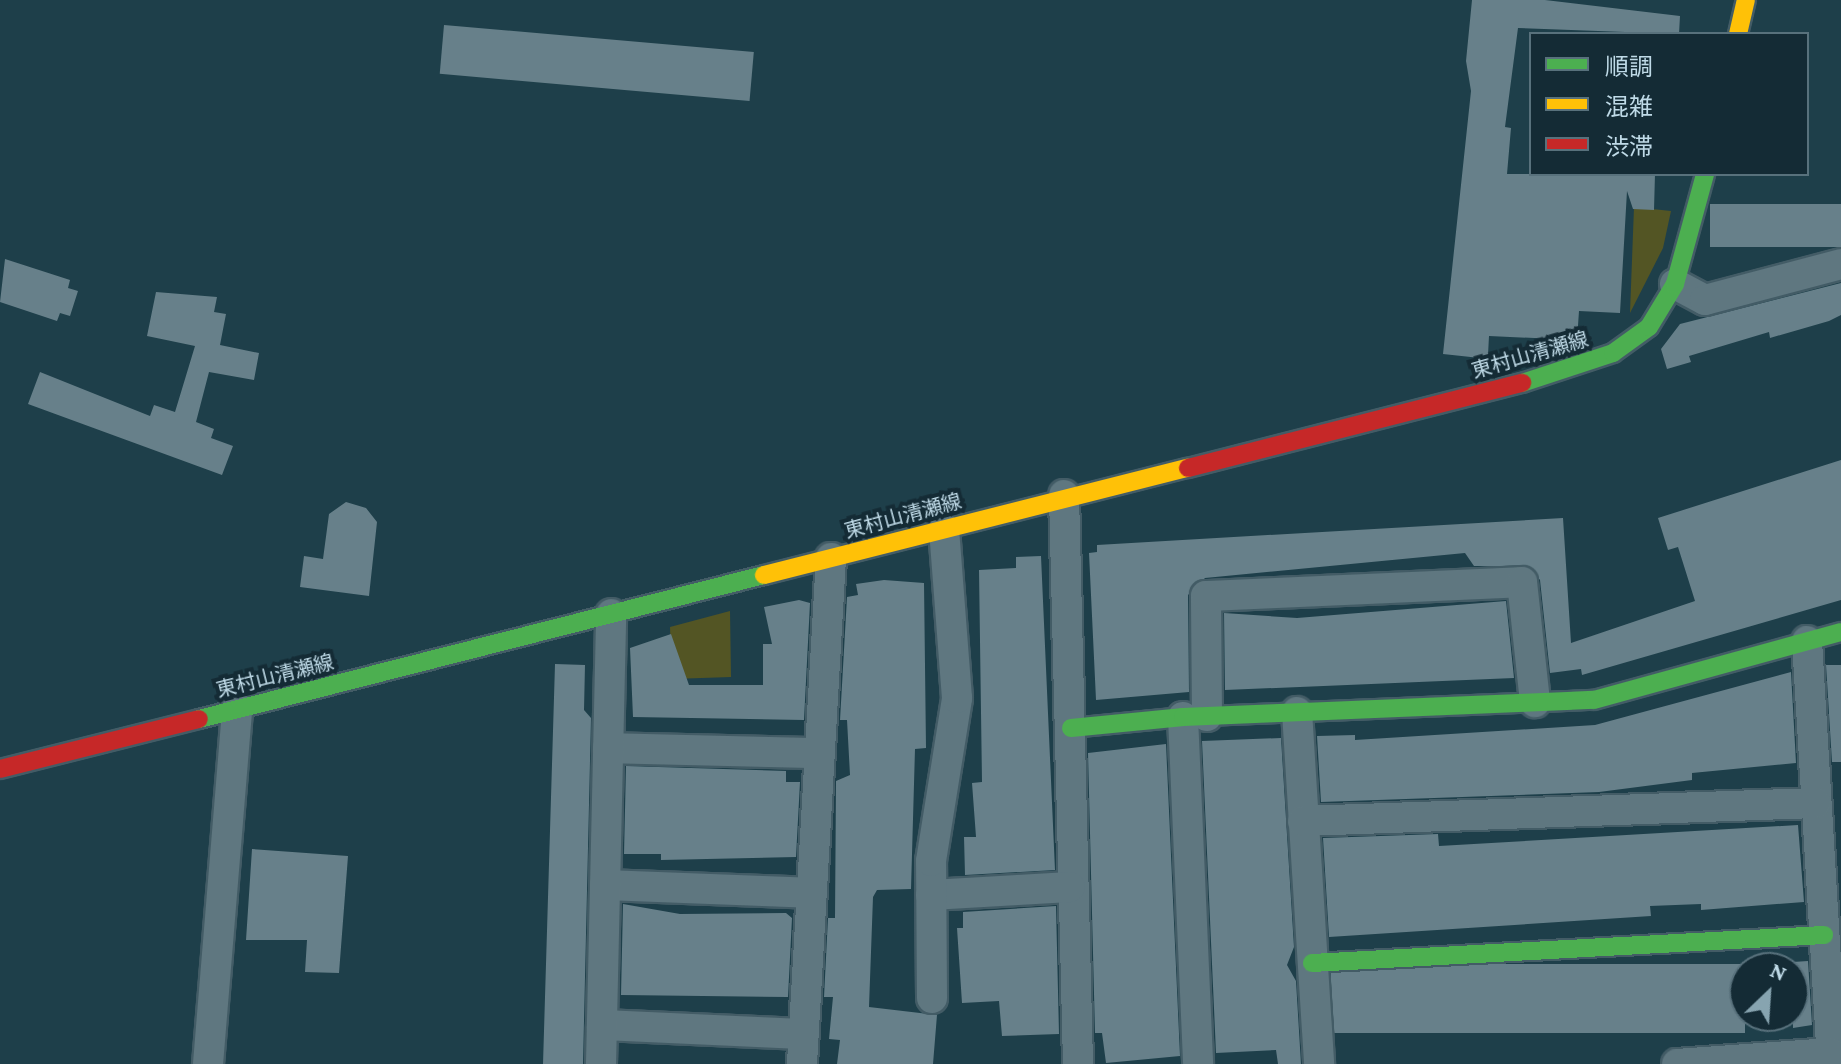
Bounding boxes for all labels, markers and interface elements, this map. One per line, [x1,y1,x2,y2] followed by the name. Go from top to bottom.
[1529,32,1809,176] legend
[1605,53,1653,80] text: 順調
[1605,93,1653,120] text: 混雑
[1605,133,1653,160] text: 渋滞
[1469,327,1591,383] street label: 東村山清瀬線
[842,489,964,543] street label: 東村山清瀬線
[214,650,336,702] street label: 東村山清瀬線
[1729,952,1809,1032] north arrow
[1766,957,1791,986] text: N

